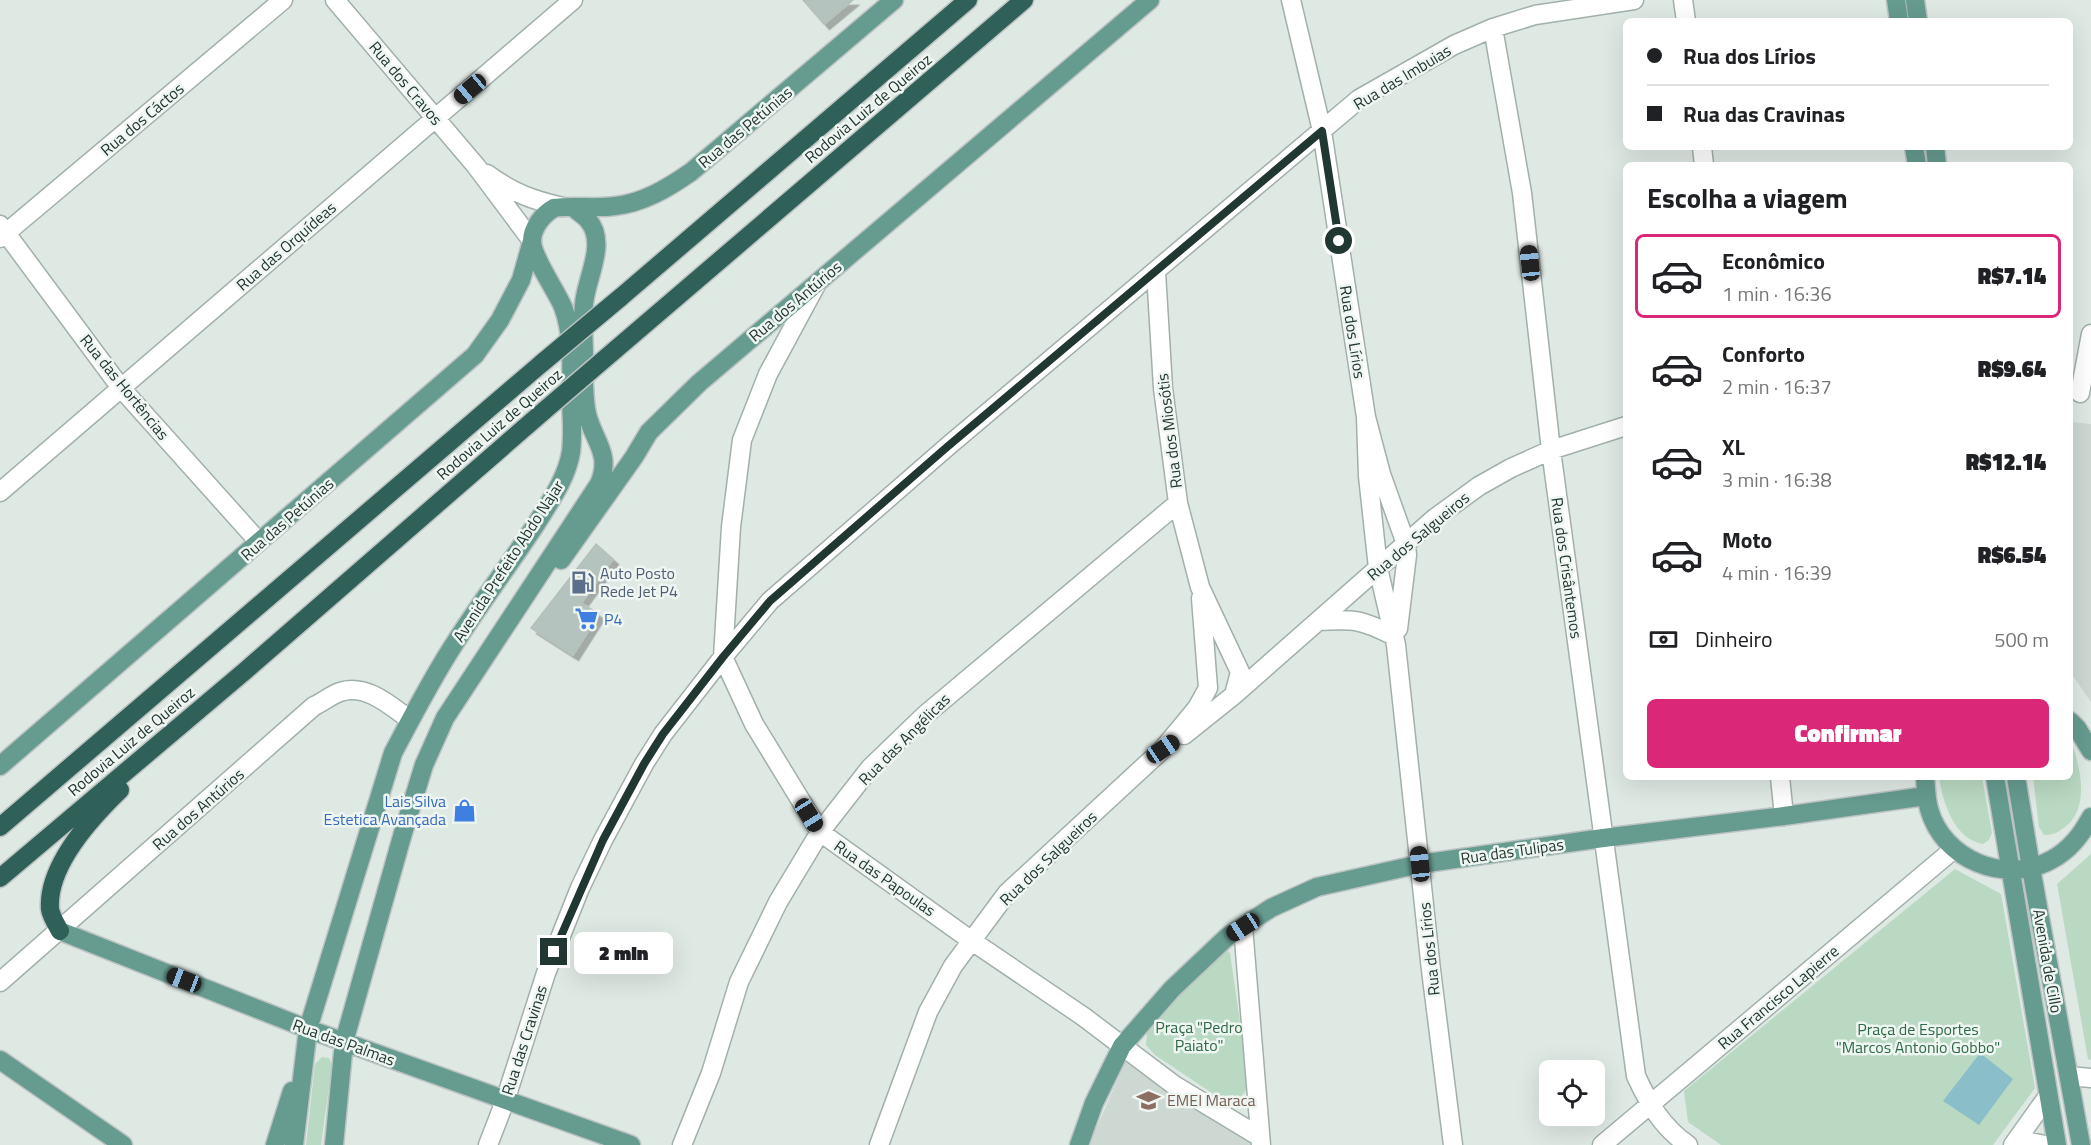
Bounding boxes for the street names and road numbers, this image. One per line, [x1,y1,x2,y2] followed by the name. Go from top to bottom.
[364,36,448,130] street label: Rua dos Cravos
[1348,38,1456,116] street label: Rua das Imbuias
[799,47,937,169] street label: Rodovia Luiz de Queiroz
[95,77,189,161] street label: Rua dos Cáctos
[693,80,797,174] street label: Rua das Petúnias
[231,196,341,296] street label: Rua das Orquídeas
[743,255,847,347] street label: Rua dos Antúrios
[1334,284,1372,380] street label: Rua dos Lírios
[75,329,175,445] street label: Rua das Hortências
[431,363,567,485] street label: Rodovia Luiz de Queiroz
[1150,372,1188,490] street label: Rua dos Miosótis
[235,472,339,566] street label: Rua das Petúnias
[447,475,570,647] street label: Avenida Prefeito Abdo Najar
[1361,486,1475,586] street label: Rua dos Salgueiros
[1545,496,1589,640] street label: Rua dos Crisântemos
[62,680,200,802] street label: Rodovia Luiz de Queiroz
[853,688,955,790] street label: Rua das Angélicas
[147,762,249,856] street label: Rua dos Antúrios
[994,805,1102,911] street label: Rua dos Salgueiros
[1459,832,1565,870] street label: Rua das Tulipas
[829,834,941,922] street label: Rua das Papoulas
[1412,901,1446,997] street label: Rua dos Lírios
[2027,907,2069,1015] street label: Avenida de Cillo
[1712,939,1844,1055] street label: Rua Francisco Lapierre
[495,982,553,1098] street label: Rua das Cravinas
[290,1012,398,1072] street label: Rua das Palmas

